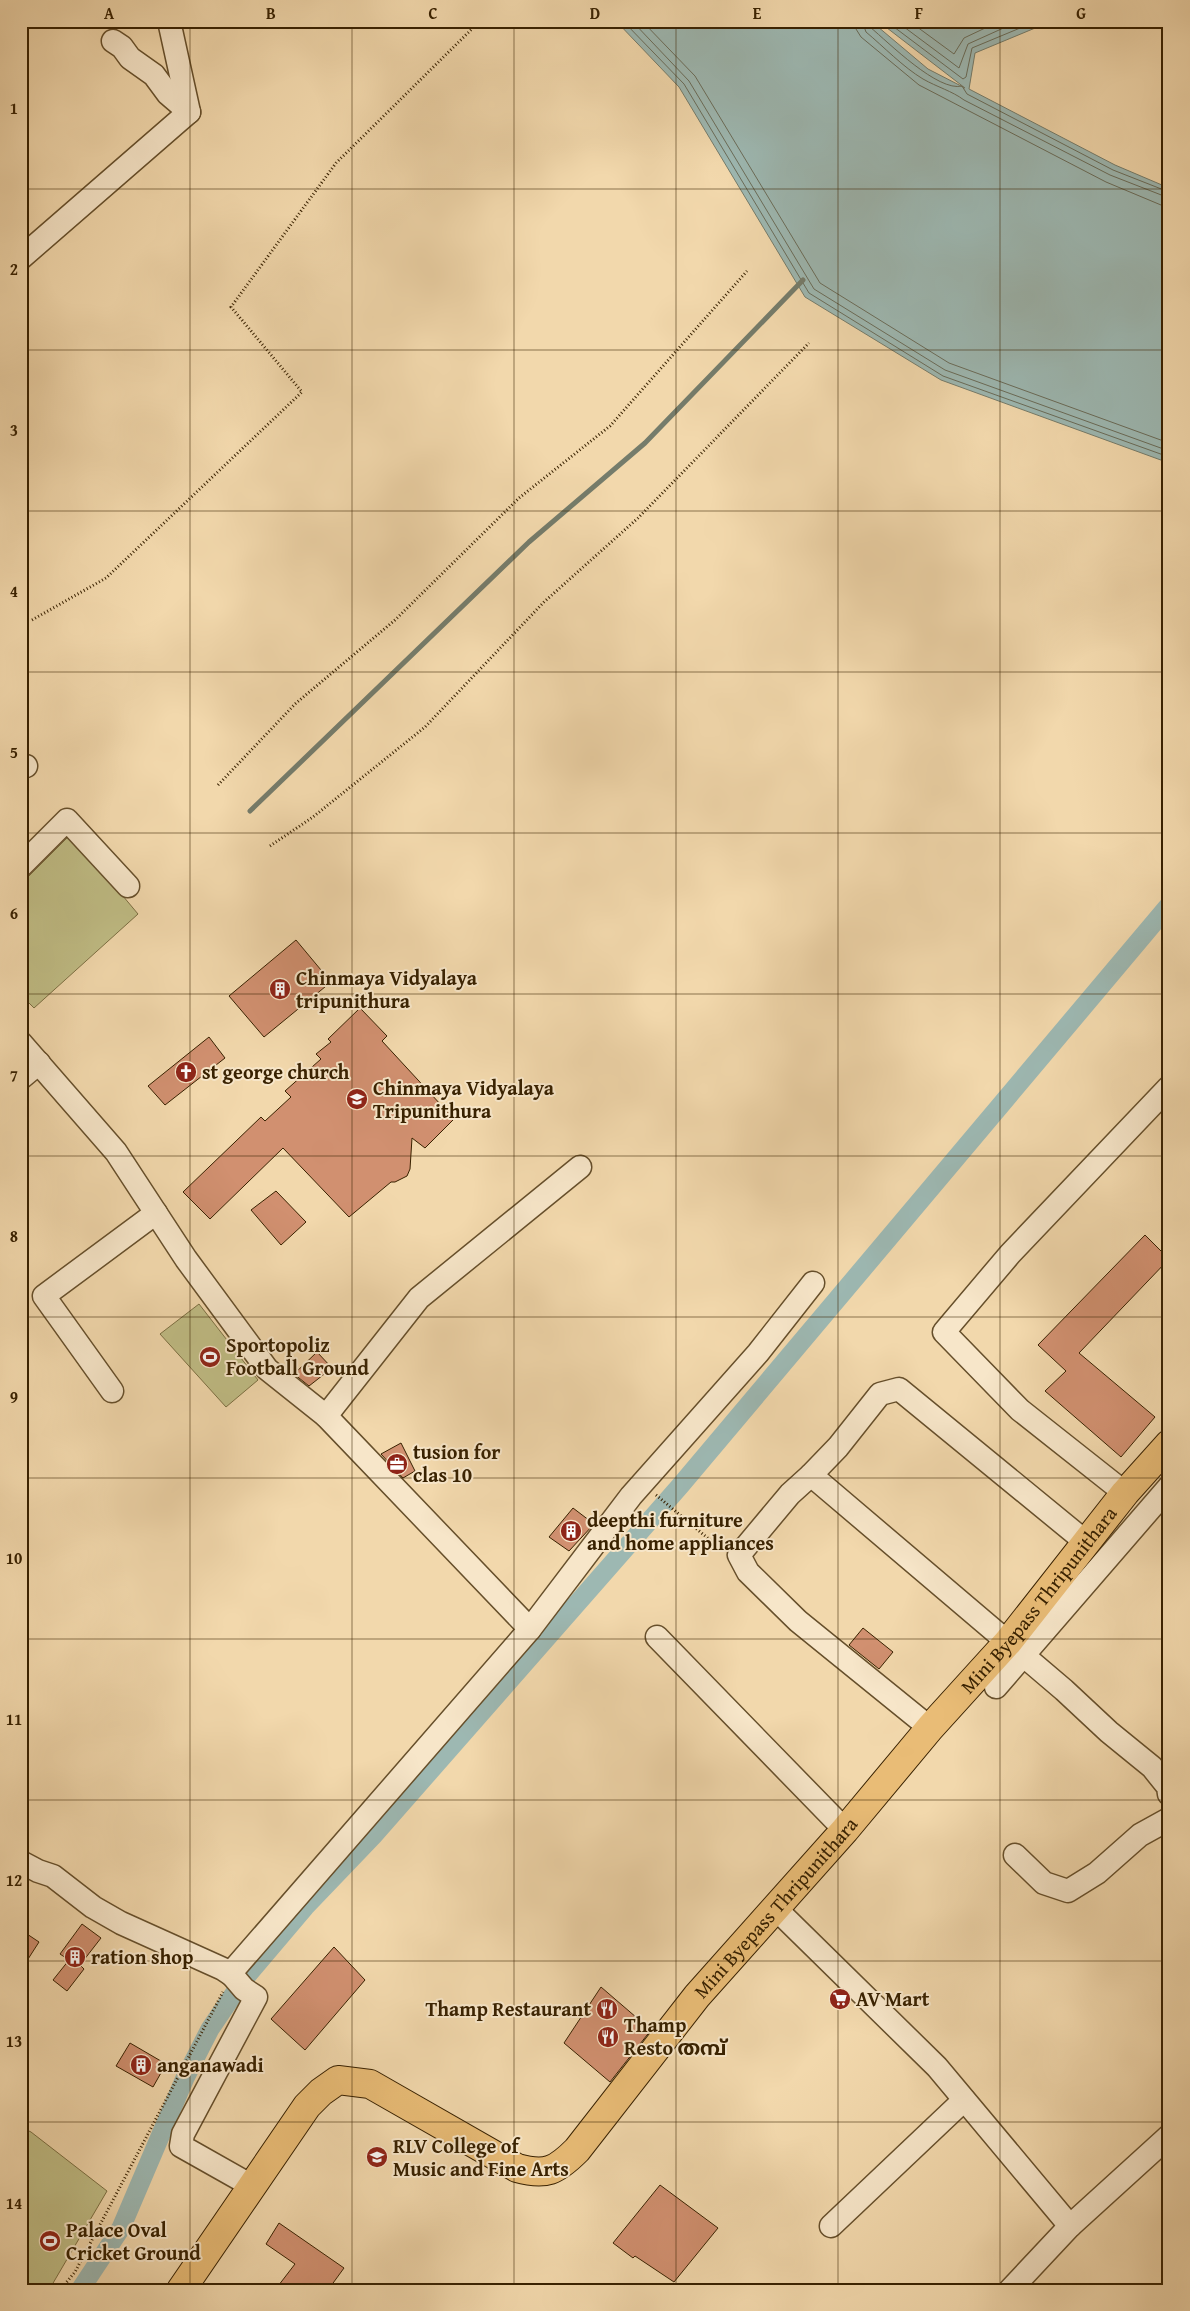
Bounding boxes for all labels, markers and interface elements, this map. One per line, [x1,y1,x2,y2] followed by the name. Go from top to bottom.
[104,1,115,25] text: A
[266,1,276,25] text: B
[428,1,438,25] text: C
[590,1,600,25] text: D
[753,1,762,25] text: E
[915,1,923,25] text: F
[1076,1,1086,25] text: G
[10,96,18,120] text: 1
[10,257,18,281] text: 2
[10,418,18,442] text: 3
[10,579,18,603] text: 4
[10,740,18,764] text: 5
[10,901,18,925] text: 6
[296,963,478,1015] place label: Chinmaya Vidyalaya tripunithura
[268,977,292,1001] building icon: Chinmaya Vidyalaya tripunithura
[202,1057,350,1086] place label: st george church
[174,1060,198,1084] church icon: st george church
[10,1063,18,1087] text: 7
[373,1073,555,1125] place label: Chinmaya Vidyalaya Tripunithura
[345,1087,369,1111] school or university icon: Chinmaya Vidyalaya Tripunithura
[10,1224,18,1248] text: 8
[226,1330,369,1382] place label: Sportopoliz Football Ground
[198,1345,222,1369] sports icon: Sportopoliz Football Ground
[10,1385,18,1409] text: 9
[413,1437,501,1489] place label: tusion for clas 10
[385,1452,409,1476] office icon: tusion for clas 10
[953,1499,1124,1700] street label: Mini Byepass Thripunithara
[587,1505,774,1557] place label: deepthi furniture and home appliances
[559,1519,583,1543] building icon: deepthi furniture and home appliances
[6,1546,22,1570] text: 10
[6,1707,22,1731] text: 11
[687,1810,864,2004] street label: Mini Byepass Thripunithara
[6,1868,22,1892] text: 12
[91,1942,193,1971] place label: ration shop
[63,1945,87,1969] building icon: ration shop
[856,1984,930,2013] place label: AV Mart
[828,1987,852,2011] supermarket icon: AV Mart
[425,1994,591,2023] place label: Thamp Restaurant
[595,1997,619,2021] restaurant icon: Thamp Restaurant
[624,2010,728,2062] place label: Thamp Resto തമ്പ്
[596,2025,620,2049] restaurant icon: Thamp Resto തമ്പ്
[6,2029,22,2053] text: 13
[157,2050,264,2079] place label: anganawadi
[129,2053,153,2077] building icon: anganawadi
[393,2131,569,2183] place label: RLV College of Music and Fine Arts
[365,2145,389,2169] school or university icon: RLV College of Music and Fine Arts
[6,2191,22,2215] text: 14
[66,2215,201,2267] place label: Palace Oval Cricket Ground
[38,2229,62,2253] sports icon: Palace Oval Cricket Ground

